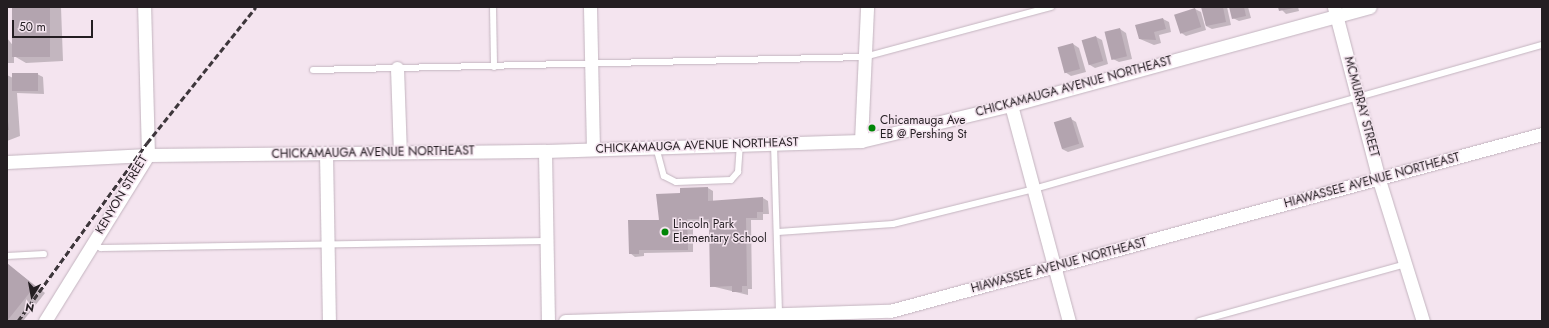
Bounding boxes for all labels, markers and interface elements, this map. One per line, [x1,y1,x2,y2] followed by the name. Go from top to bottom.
[14,12,95,38] scale bar
[19,18,46,36] text: 50 m
[974,54,1174,120] street label: CHICKAMAUGA AVENUE NORTHEAST
[1341,55,1381,159] street label: MCMURRAY STREET
[880,114,967,142] place label: Chicamauga Ave EB @ Pershing St
[867,123,877,133] marker: Chicamauga Ave EB @ Pershing St
[595,135,799,157] street label: CHICKAMAUGA AVENUE NORTHEAST
[271,144,475,162] street label: CHICKAMAUGA AVENUE NORTHEAST
[1283,151,1461,211] street label: HIAWASSEE AVENUE NORTHEAST
[93,153,151,237] street label: KENYON STREET
[673,218,767,246] place label: Lincoln Park Elementary School
[660,227,670,237] marker: Lincoln Park Elementary School
[970,236,1148,296] street label: HIAWASSEE AVENUE NORTHEAST
[12,276,52,316] north arrow
[24,299,36,316] text: N

